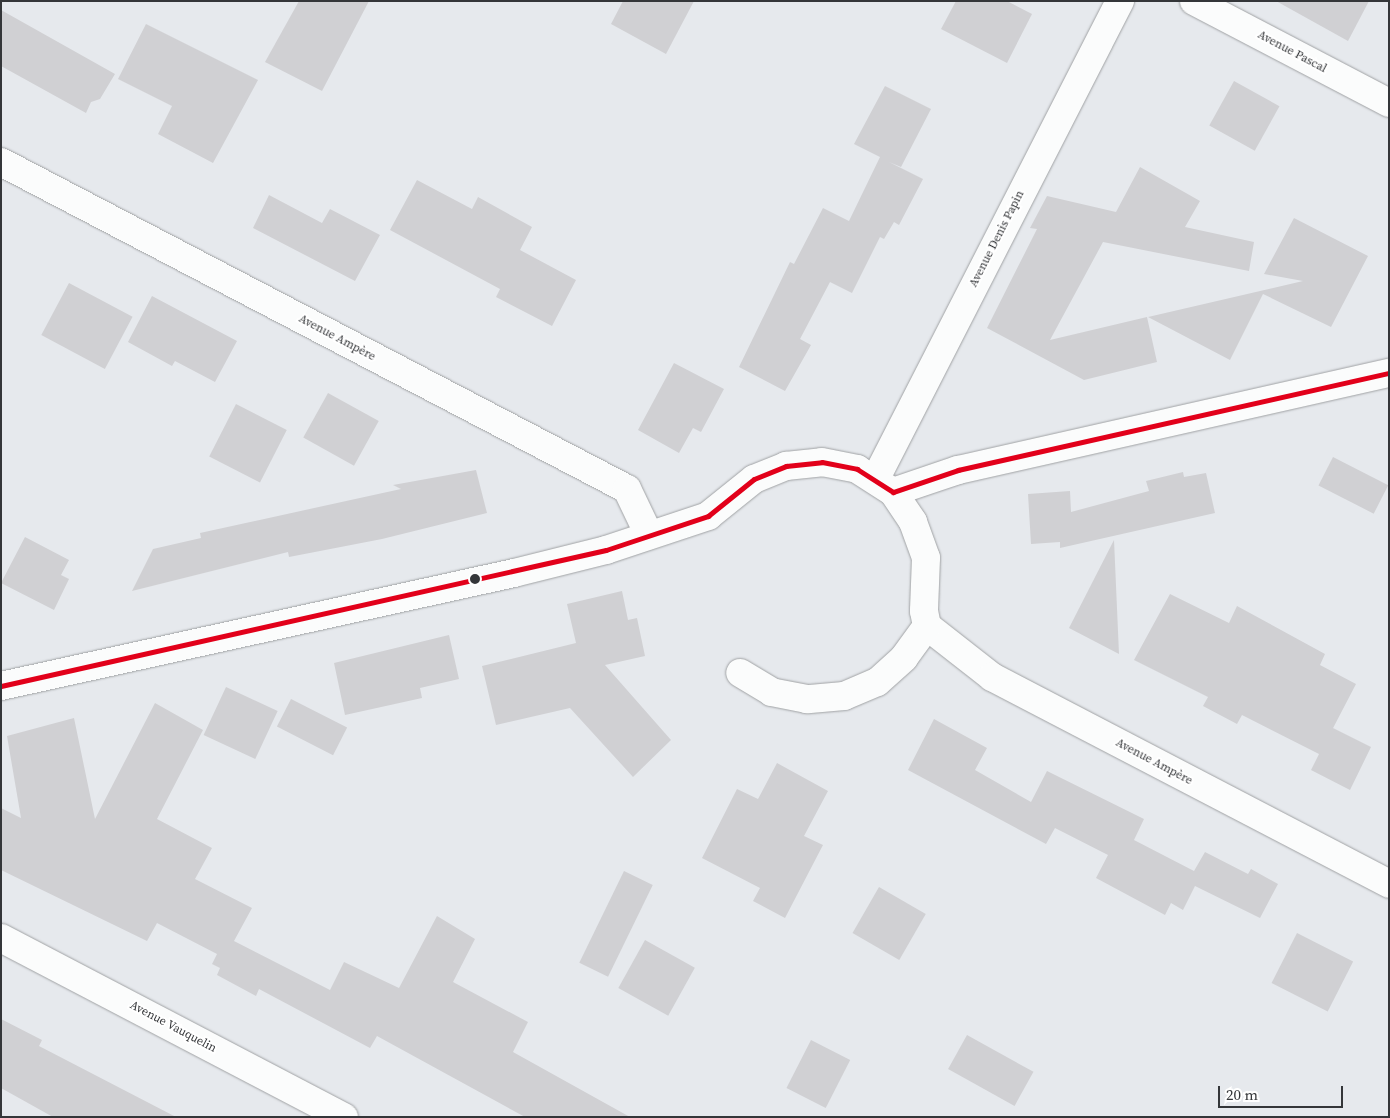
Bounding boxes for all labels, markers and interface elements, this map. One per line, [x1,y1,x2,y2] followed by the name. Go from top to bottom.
[1255,28,1329,76] street label: Avenue Pascal
[966,188,1028,290] street label: Avenue Denis Papin
[296,312,378,364] street label: Avenue Ampère
[470,574,480,584] unlabelled marker
[1113,736,1195,788] street label: Avenue Ampère
[127,998,219,1056] street label: Avenue Vauquelin
[1220,1076,1345,1108] scale bar
[1226,1084,1258,1105] text: 20 m

